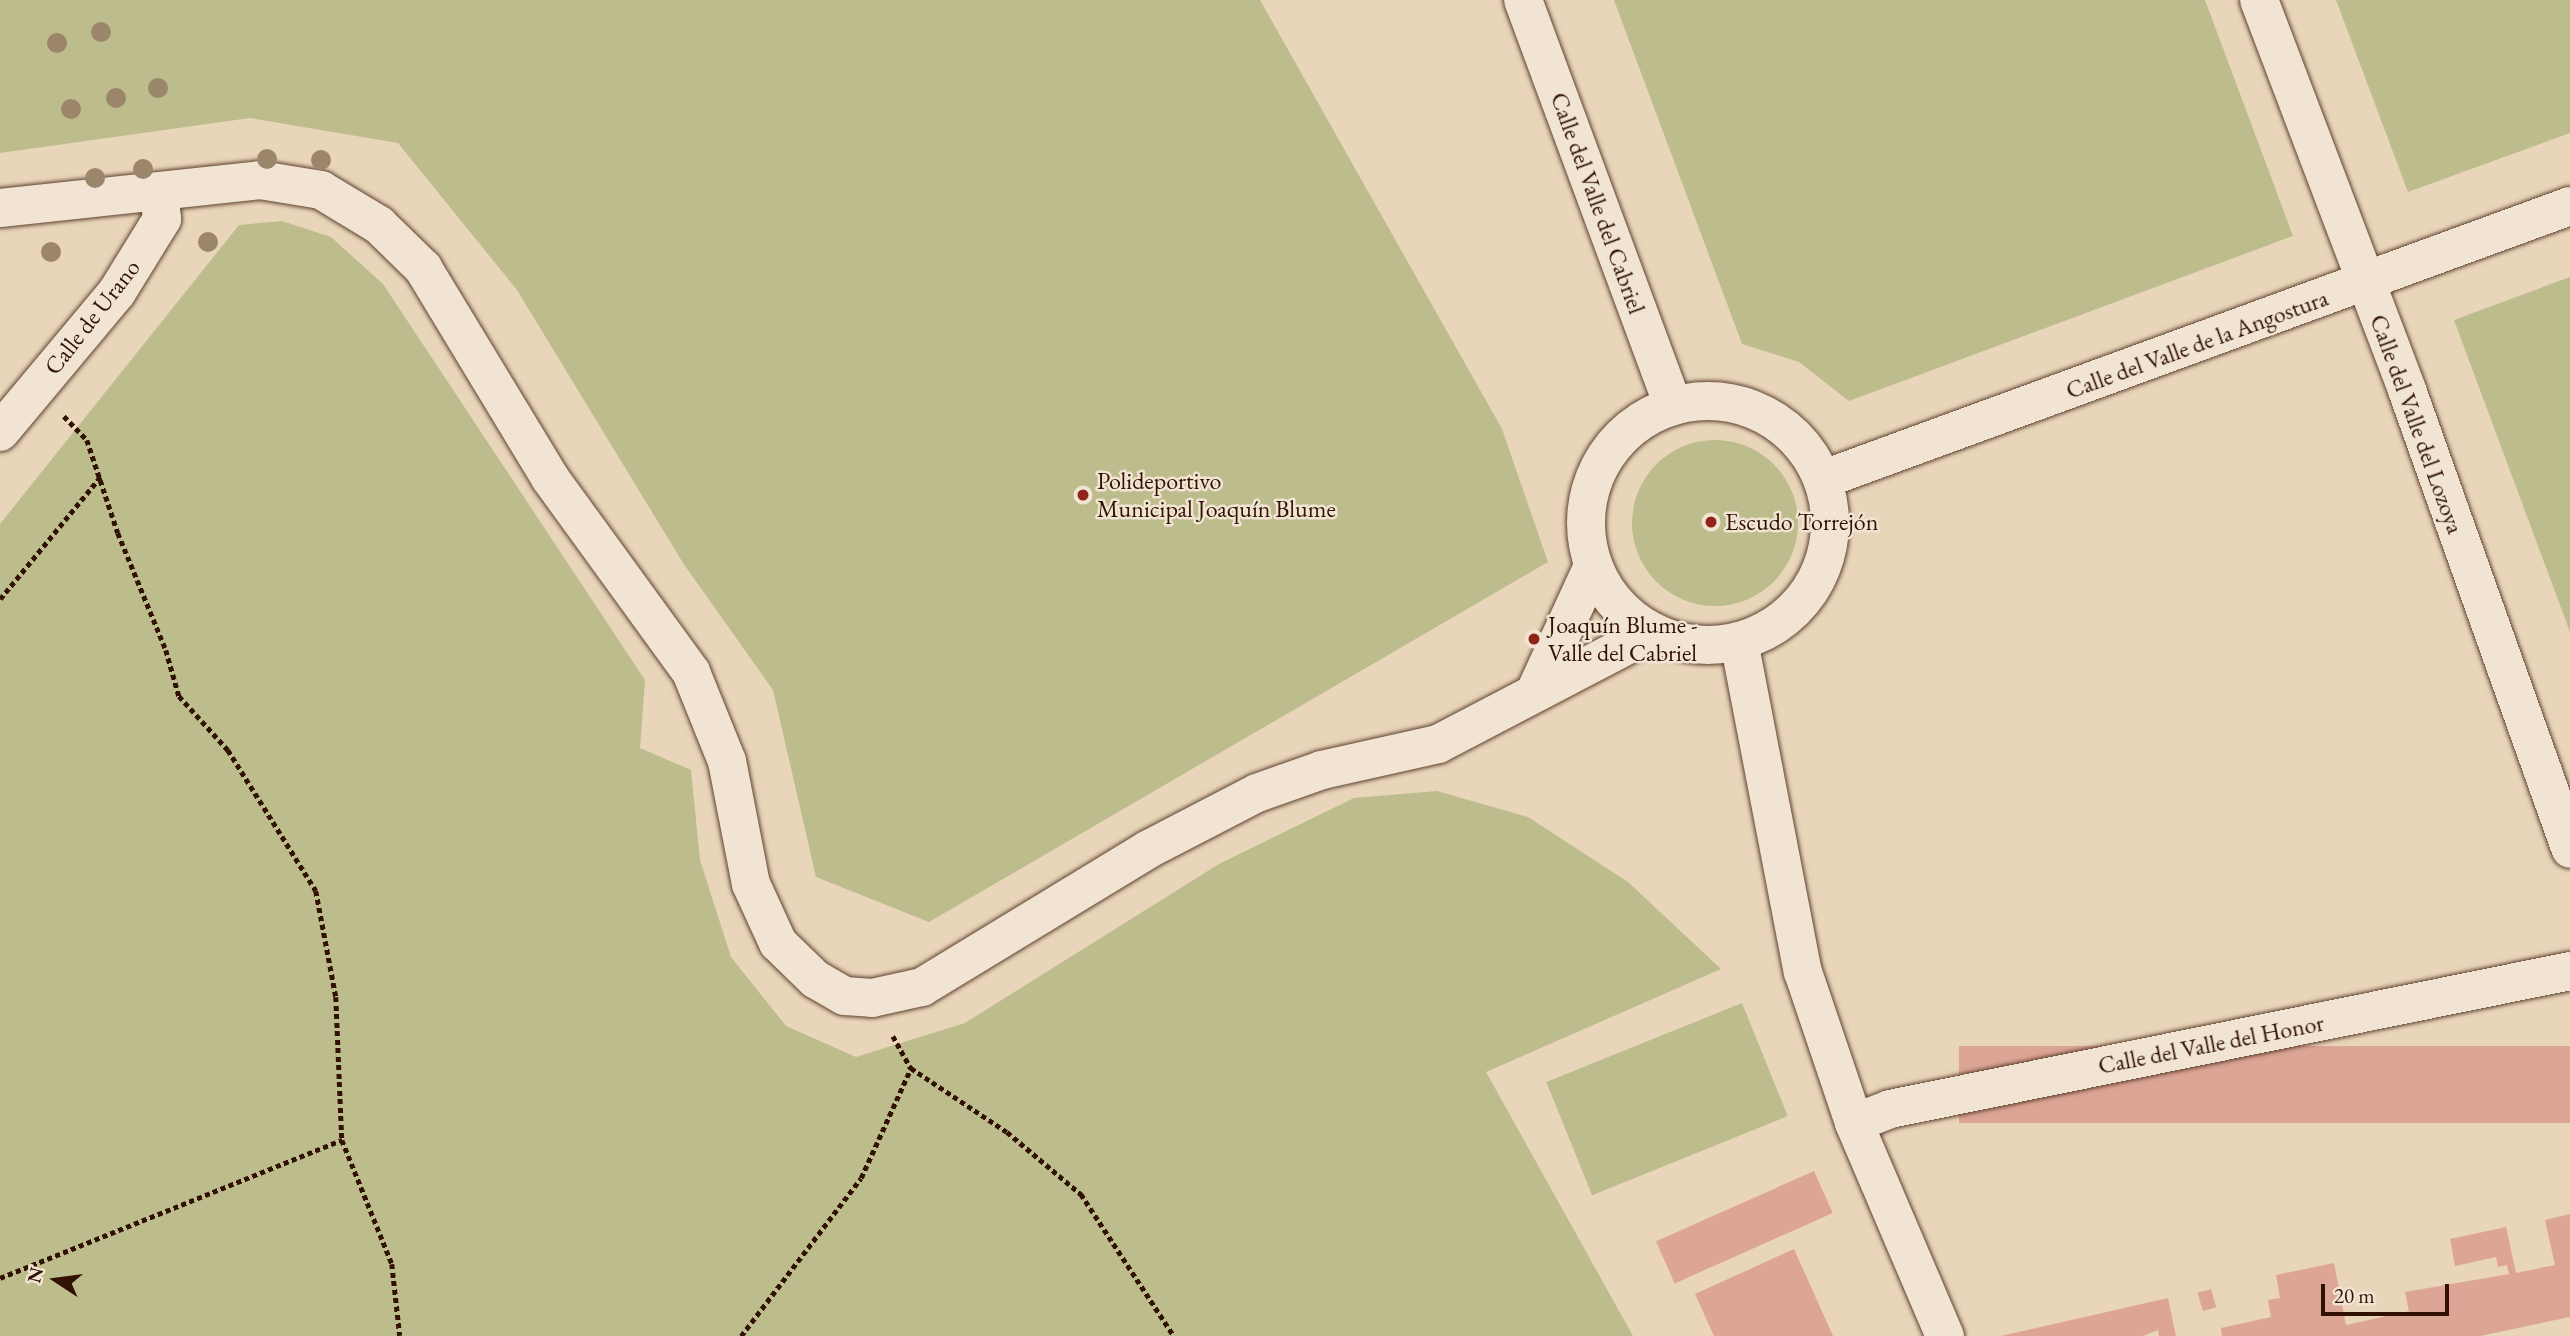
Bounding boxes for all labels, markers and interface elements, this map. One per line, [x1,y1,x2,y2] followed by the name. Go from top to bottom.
[1545,88,1651,318] street label: Calle del Valle del Cabriel
[38,254,146,380] street label: Calle de Urano
[2062,283,2332,405] street label: Calle del Valle de la Angostura
[2364,311,2470,537] street label: Calle del Valle del Lozoya
[1097,467,1336,523] place label: Polideportivo Municipal Joaquín Blume
[1075,487,1091,503] marker: Polideportivo Municipal Joaquín Blume
[1725,508,1878,536] place label: Escudo Torrejón
[1703,514,1719,530] marker: Escudo Torrejón
[1548,611,1698,667] place label: Joaquín Blume - Valle del Cabriel
[1526,631,1542,647] marker: Joaquín Blume - Valle del Cabriel
[2096,1008,2326,1080] street label: Calle del Valle del Honor
[21,1245,91,1315] north arrow
[21,1265,49,1285] text: N
[2325,1270,2453,1314] scale bar
[2334,1282,2375,1309] text: 20 m

